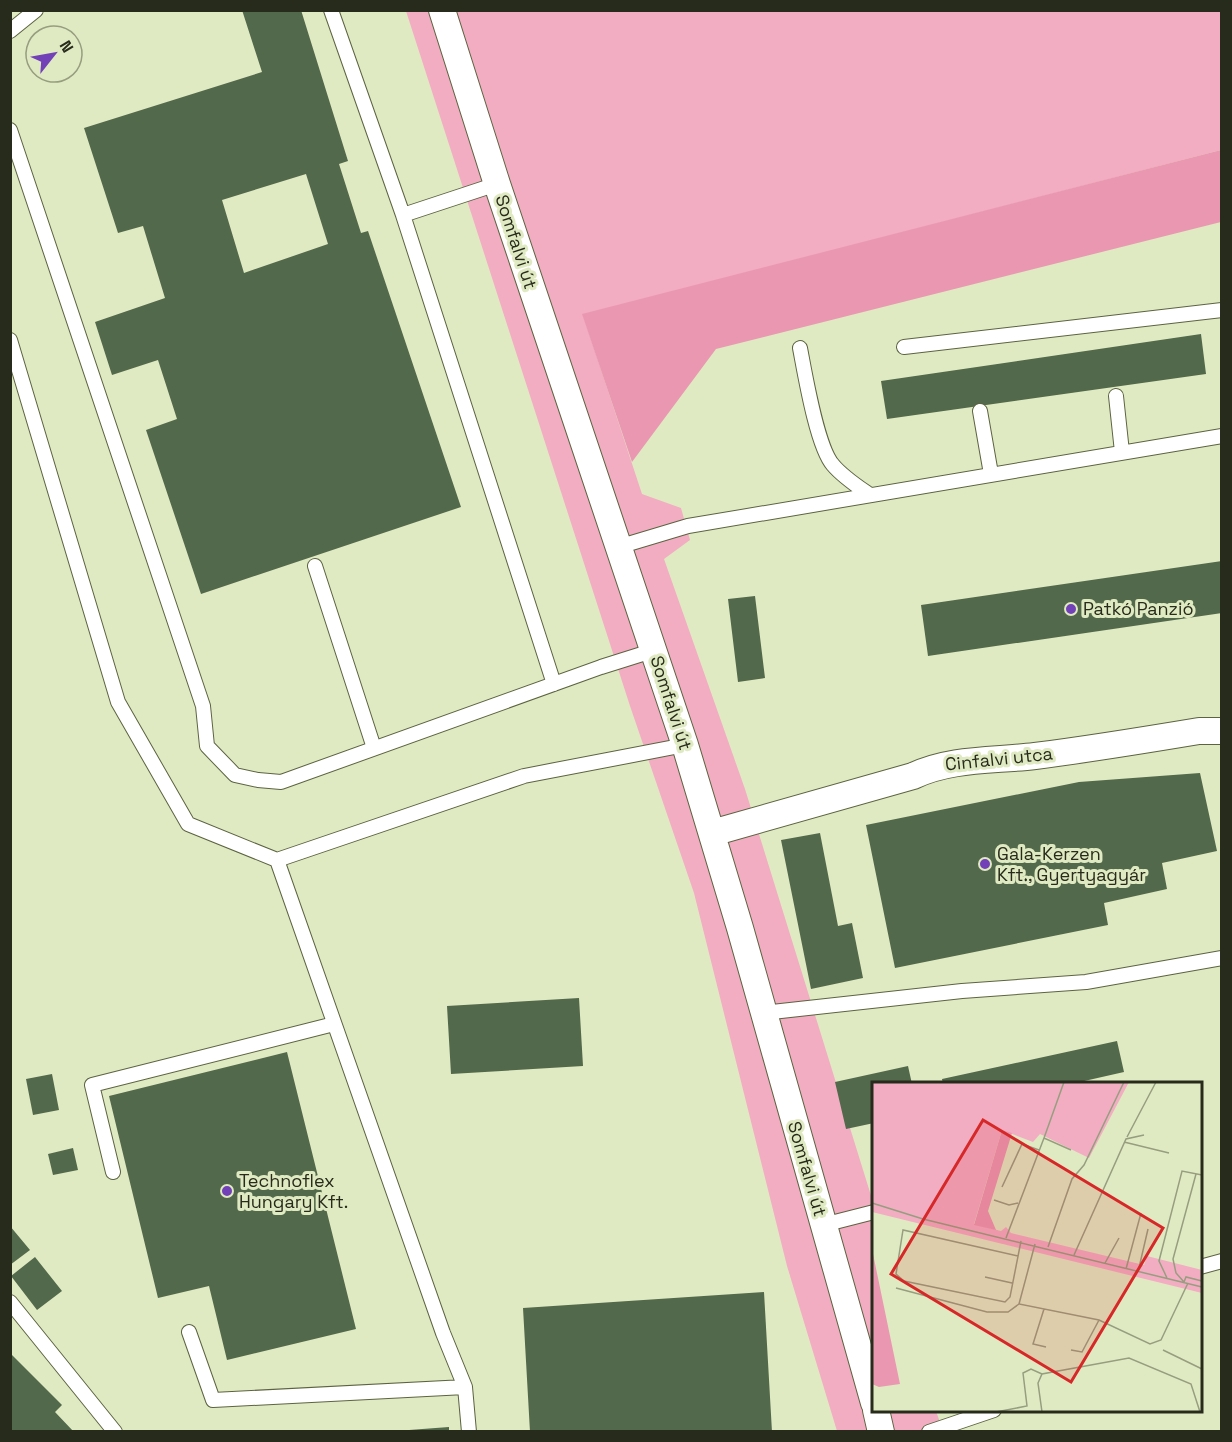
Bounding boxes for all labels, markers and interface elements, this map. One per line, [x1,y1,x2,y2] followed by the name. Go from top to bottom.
[24,24,84,84] north arrow
[55,37,78,57] text: N
[490,192,543,292] street label: Somfalvi út
[1083,597,1194,620] place label: Patkó Panzió
[1064,602,1078,616] marker: Patkó Panzió
[645,653,698,753] street label: Somfalvi út
[944,741,1054,776] street label: Cinfalvi utca
[997,842,1146,886] place label: Gala-Kerzen Kft., Gyertyagyár
[978,857,992,871] marker: Gala-Kerzen Kft., Gyertyagyár
[872,1082,1202,1412] inset map
[783,1119,832,1219] street label: Somfalvi út
[239,1169,348,1213] place label: Technoflex Hungary Kft.
[220,1184,234,1198] marker: Technoflex Hungary Kft.

